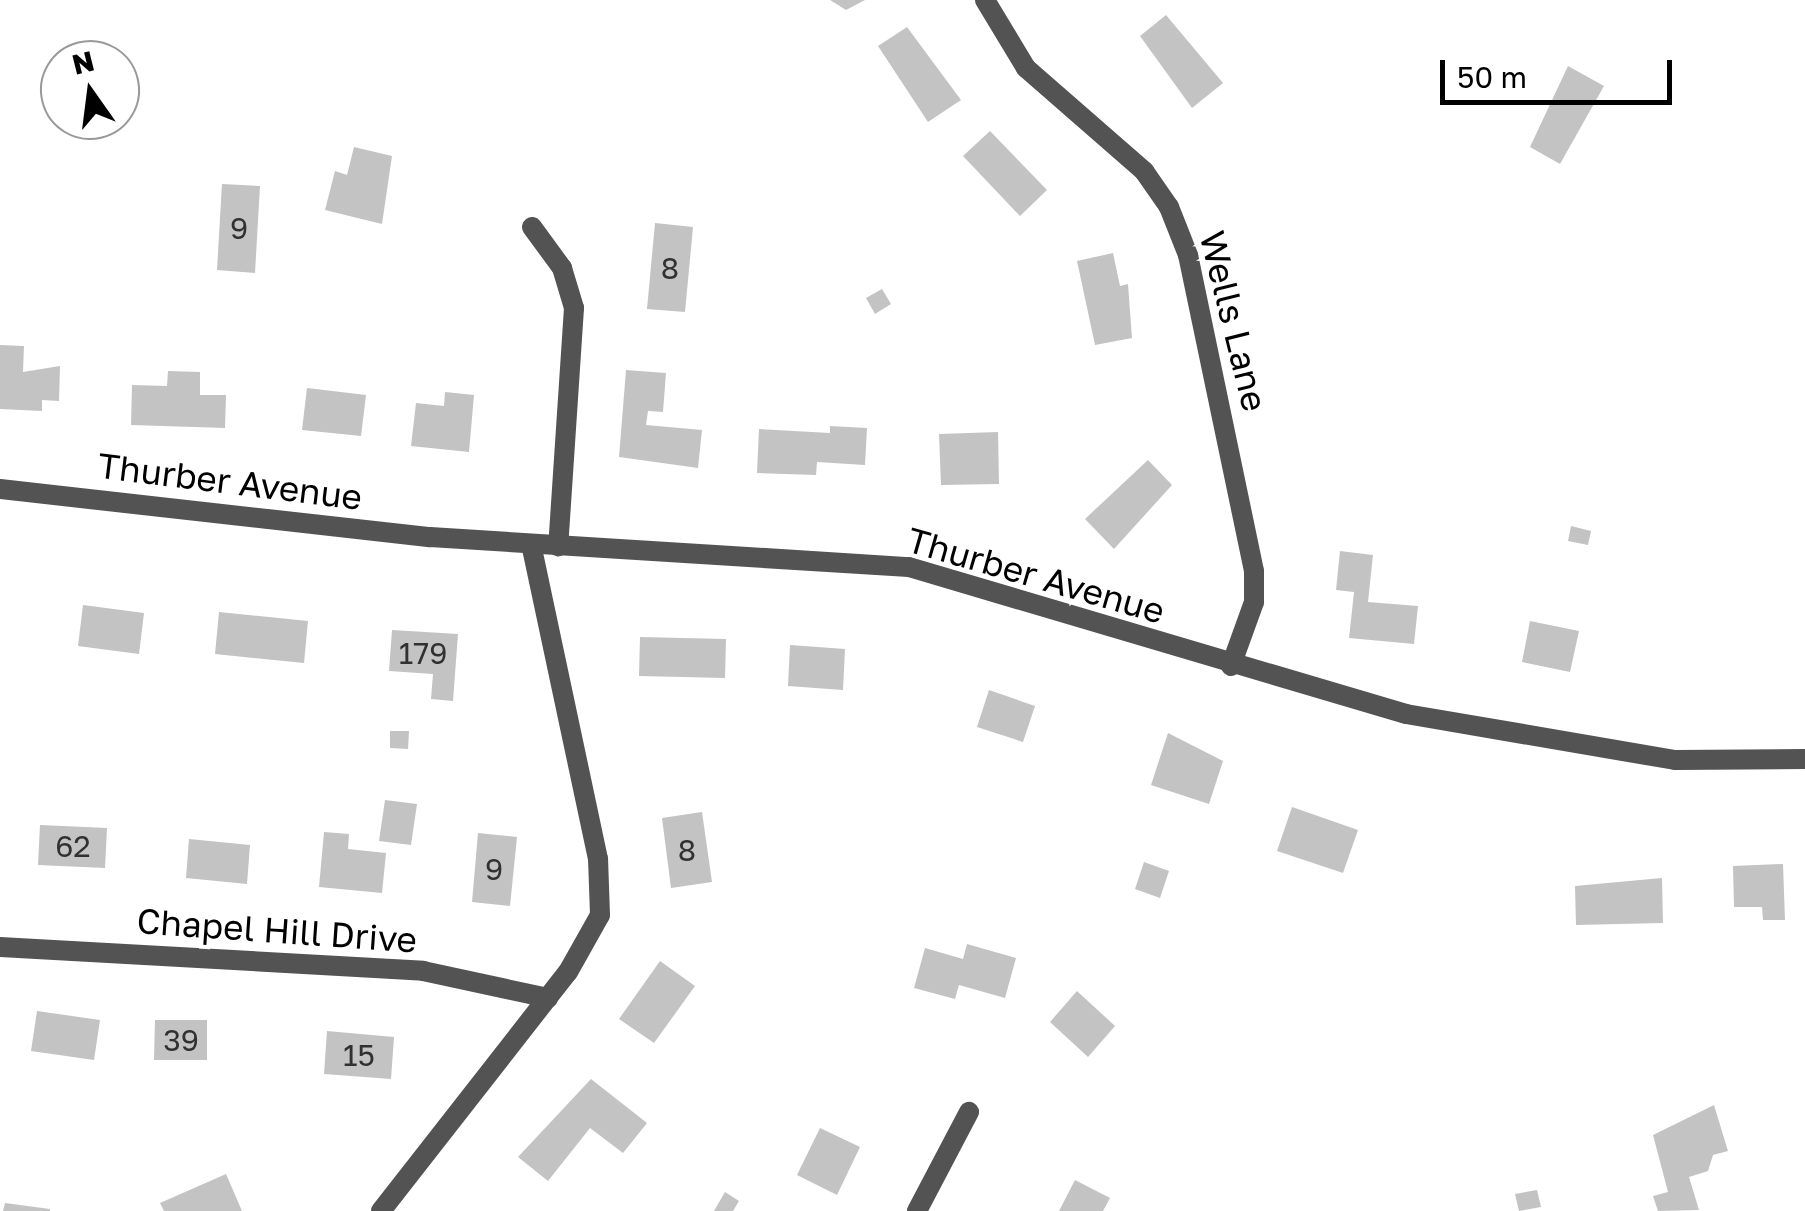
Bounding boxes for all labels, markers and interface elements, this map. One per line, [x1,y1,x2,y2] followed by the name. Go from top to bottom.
[40,40,140,140] north arrow
[1445,40,1678,102] scale bar
[69,44,97,81] text: N
[1457,59,1527,95] text: 50 m
[230,210,248,246] house number: 9
[1191,227,1277,415] street label: Wells Lane
[661,250,679,286] house number: 8
[96,444,364,518] street label: Thurber Avenue
[902,518,1170,632] street label: Thurber Avenue
[399,635,447,671] house number: 179
[55,828,91,864] house number: 62
[678,832,696,868] house number: 8
[485,851,503,887] house number: 9
[136,899,418,961] street label: Chapel Hill Drive
[163,1022,199,1058] house number: 39
[343,1037,375,1073] house number: 15

